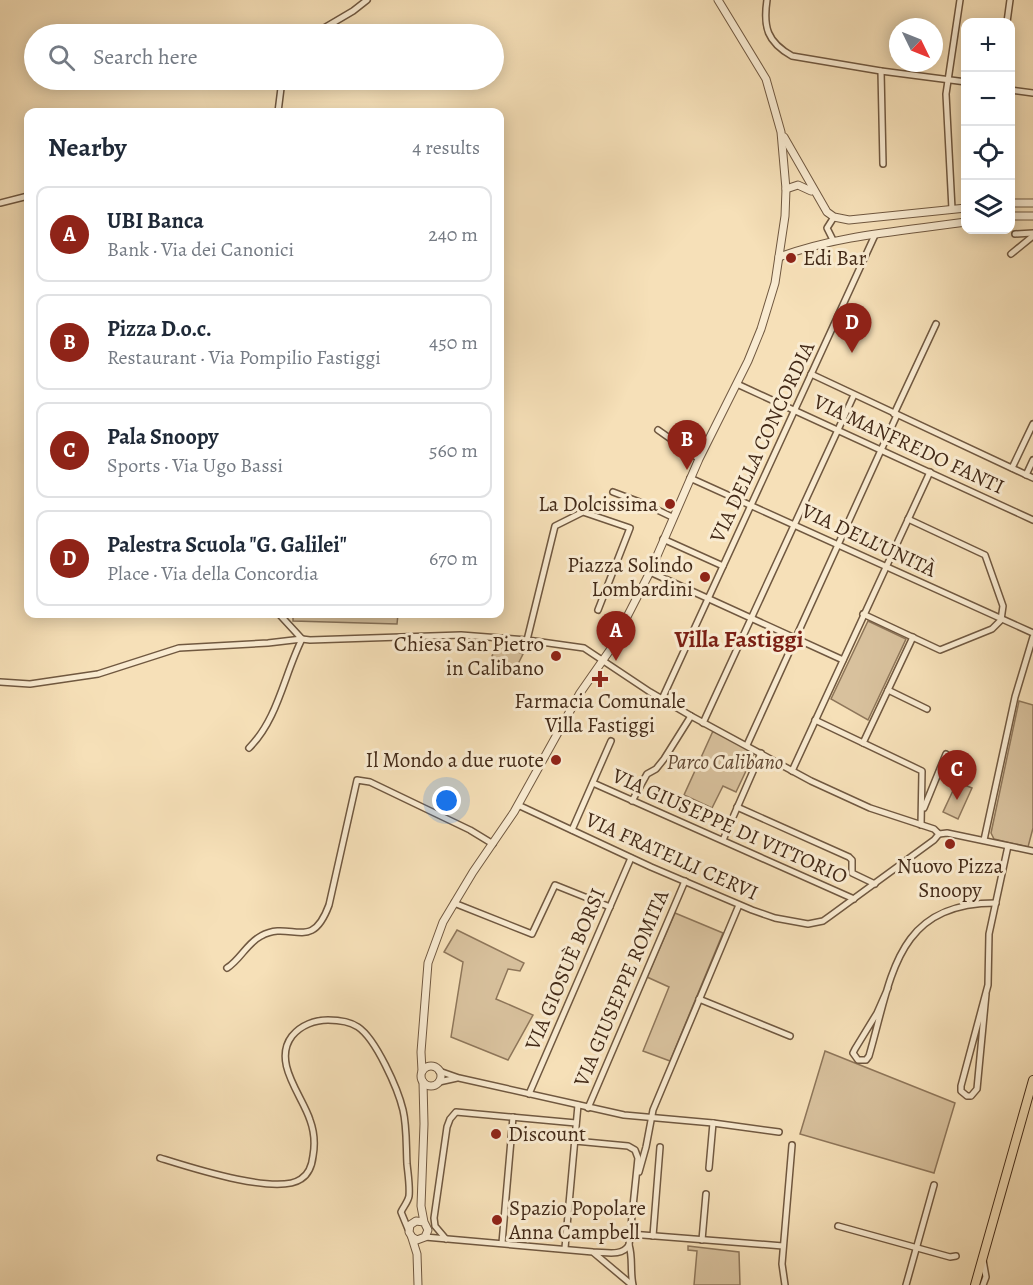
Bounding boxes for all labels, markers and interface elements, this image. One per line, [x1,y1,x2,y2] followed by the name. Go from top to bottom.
[889,18,943,72] north arrow
[961,18,1015,234] map controls
[961,18,1015,72] button: +
[24,24,504,90] search box
[45,41,78,74] icon: search
[93,42,198,72] text: Search here
[961,72,1015,126] button: −
[961,126,1015,180] button: locate
[48,130,127,165] text: Nearby
[412,134,480,161] text: 4 results
[961,180,1015,234] button: layers
[107,206,204,236] text: UBI Banca
[63,221,76,248] text: A
[428,221,478,248] text: 240 m
[107,236,294,263] text: Bank · Via dei Canonici
[803,244,867,272] place label: Edi Bar
[784,251,798,265] marker: Edi Bar
[832,304,872,353] pin: D
[107,314,212,344] text: Pizza D.o.c.
[63,329,76,356] text: B
[429,329,478,356] text: 450 m
[703,336,821,548] street label: VIA DELLA CONCORDIA
[107,344,381,371] text: Restaurant · Via Pompilio Fastiggi
[808,387,1009,501] street label: VIA MANFREDO FANTI
[668,420,706,470] pin: B
[107,422,219,452] text: Pala Snoopy
[63,437,76,464] text: C
[429,437,478,464] text: 560 m
[107,452,283,479] text: Sports · Via Ugo Bassi
[538,490,658,518] place label: La Dolcissima
[796,496,942,584] street label: VIA DELL'UNITÀ
[663,497,677,511] marker: La Dolcissima
[107,530,347,560] text: Palestra Scuola "G. Galilei"
[63,545,76,572] text: D
[429,545,478,572] text: 670 m
[567,551,693,603] place label: Piazza Solindo Lombardini
[107,560,319,587] text: Place · Via della Concordia
[698,570,712,584] marker: Piazza Solindo Lombardini
[596,612,636,661] pin: A
[674,623,803,655] district label: Villa Fastiggi
[394,630,544,682] place label: Chiesa San Pietro in Calibano
[549,649,563,663] marker: Chiesa San Pietro in Calibano
[593,672,607,686] marker: Farmacia Comunale Villa Fastiggi
[514,687,686,739] place label: Farmacia Comunale Villa Fastiggi
[366,746,544,774] place label: Il Mondo a due ruote
[667,748,783,776] park label: Parco Calibano
[938,750,976,800] pin: C
[549,753,563,767] marker: Il Mondo a due ruote
[607,761,852,891] street label: VIA GIUSEPPE DI VITTORIO
[432,786,461,815] your location
[580,805,763,907] street label: VIA FRATELLI CERVI
[943,837,957,851] marker: Nuovo Pizza Snoopy
[897,852,1004,904] place label: Nuovo Pizza Snoopy
[518,884,612,1055] street label: VIA GIOSUÈ BORSI
[566,885,675,1092] street label: VIA GIUSEPPE ROMITA
[508,1120,586,1148] place label: Discount
[489,1127,503,1141] marker: Discount
[508,1194,646,1246] place label: Spazio Popolare Anna Campbell
[490,1213,504,1227] marker: Spazio Popolare Anna Campbell

